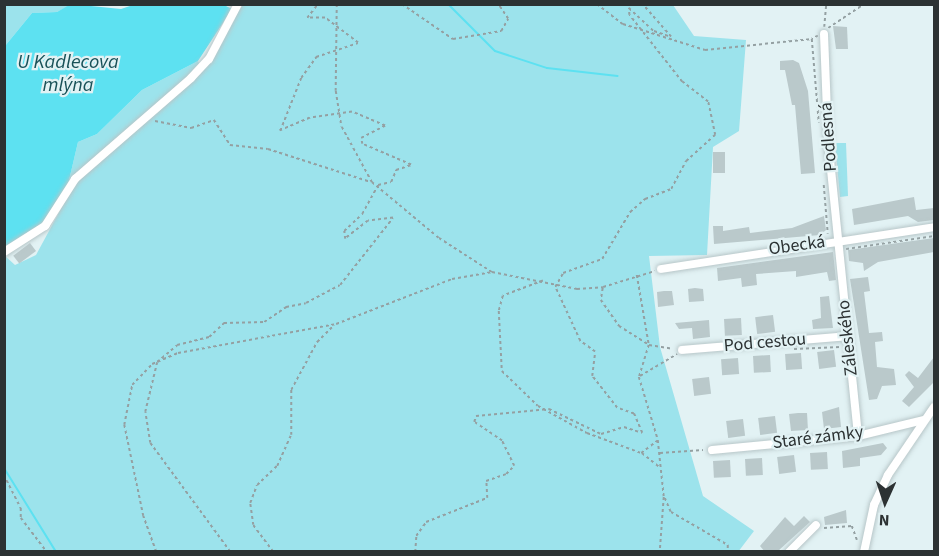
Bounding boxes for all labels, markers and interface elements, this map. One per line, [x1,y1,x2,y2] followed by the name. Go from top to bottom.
[17,51,119,98] water label: U Kadlecova mlýna
[816,102,842,172] street label: Podlesná
[767,231,827,261] street label: Obecká
[833,299,863,377] street label: Záleského
[723,329,807,357] street label: Pod cestou
[771,422,865,454] street label: Staré zámky
[855,472,915,532] north arrow
[878,509,890,531] text: N

